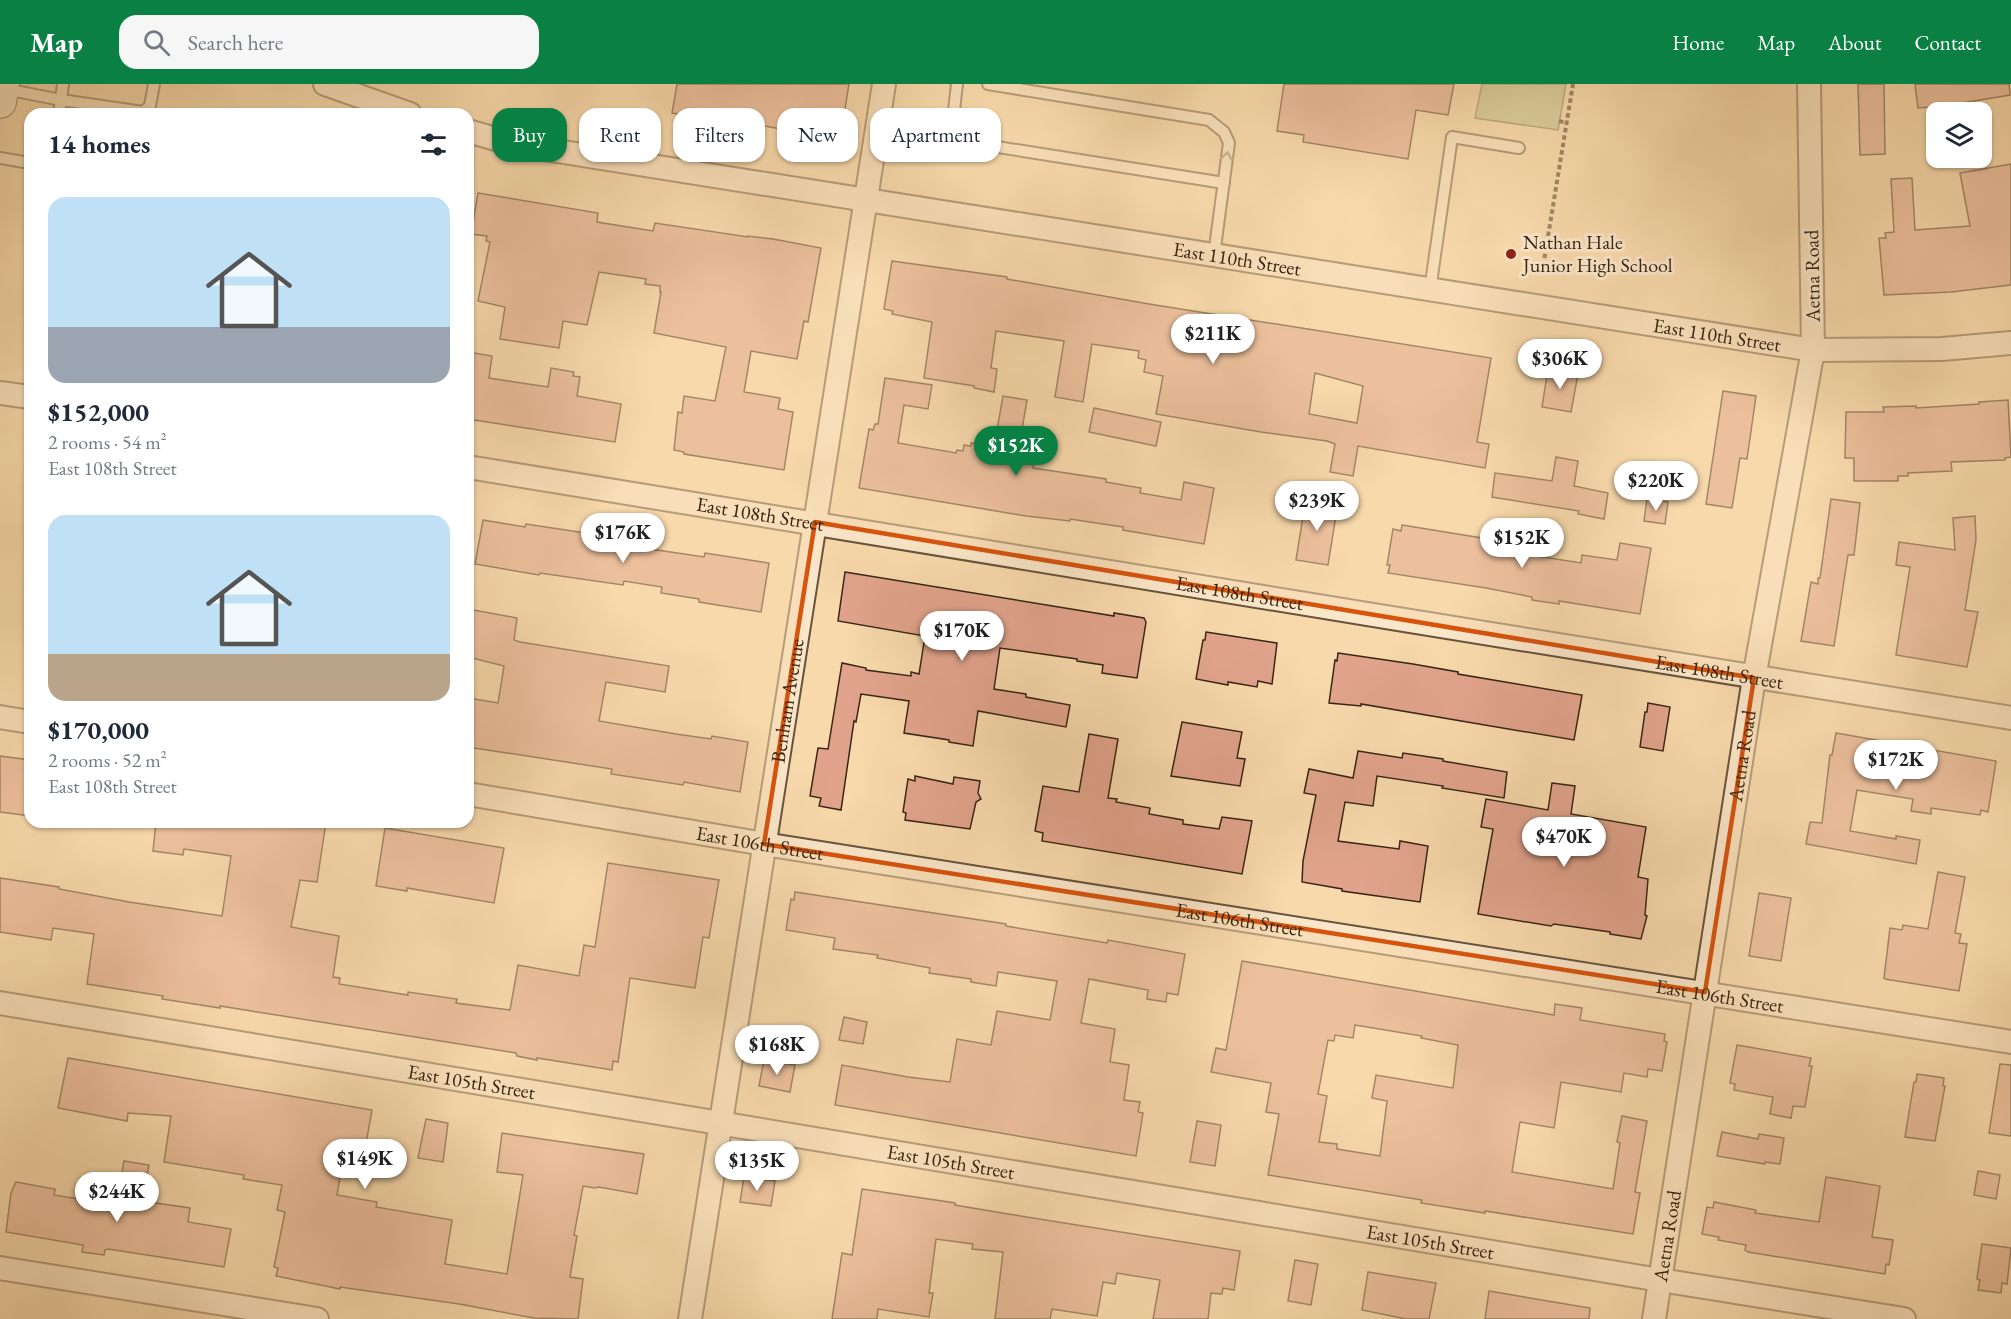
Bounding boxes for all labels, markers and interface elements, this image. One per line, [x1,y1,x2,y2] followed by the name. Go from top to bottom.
[119,15,539,69] search box
[30,24,83,60] text: Map
[140,26,173,59] icon: search
[188,28,283,57] text: Search here
[1672,29,1724,56] text: Home
[1757,29,1795,56] text: Map
[1828,29,1881,56] text: About
[1914,29,1981,56] text: Contact
[1926,102,1992,168] map controls
[1926,102,1992,168] button: layers
[492,108,567,162] chip: Buy
[579,108,661,162] chip: Rent
[673,108,765,162] chip: Filters
[777,108,858,162] chip: New
[870,108,1001,162] chip: Apartment
[48,127,150,161] text: 14 homes
[417,128,450,161] icon: filters
[1221,151,1233,160] one-way arrow
[1521,229,1673,278] place label: Nathan Hale Junior High School
[1798,229,1826,323] street label: Aetna Road
[195,236,303,344] icon: home
[1171,236,1304,282] street label: East 110th Street
[1504,247,1518,261] marker: Nathan Hale Junior High School
[1651,312,1784,358] street label: East 110th Street
[1171,314,1255,365] pin: $211K
[1185,320,1241,346] text: $211K
[1518,339,1602,390] pin: $306K
[1532,345,1588,371] text: $306K
[48,395,149,429] text: $152,000
[974,426,1058,477] pin: $152K
[48,429,167,455] text: 2 rooms · 54 m²
[988,432,1044,458] text: $152K
[48,455,177,481] text: East 108th Street
[1614,461,1698,512] pin: $220K
[1628,467,1684,493] text: $220K
[1275,481,1359,532] pin: $239K
[1289,487,1345,513] text: $239K
[695,491,827,537] street label: East 108th Street
[581,513,665,564] pin: $176K
[1480,518,1564,569] pin: $152K
[595,519,651,545] text: $176K
[1494,524,1550,550] text: $152K
[195,554,303,662] icon: home
[1174,570,1306,616] street label: East 108th Street
[920,611,1004,662] pin: $170K
[934,617,990,643] text: $170K
[765,636,810,765] street label: Benham Avenue
[1654,649,1786,695] street label: East 108th Street
[1722,707,1762,804] street label: Aetna Road
[48,713,149,747] text: $170,000
[1854,740,1938,791] pin: $172K
[1868,746,1924,772] text: $172K
[48,747,167,773] text: 2 rooms · 52 m²
[48,773,177,799] text: East 108th Street
[1522,817,1606,868] pin: $470K
[694,820,826,866] street label: East 106th Street
[1536,823,1592,849] text: $470K
[1174,897,1306,943] street label: East 106th Street
[1654,973,1786,1019] street label: East 106th Street
[735,1025,819,1076] pin: $168K
[749,1031,805,1057] text: $168K
[406,1058,538,1105] street label: East 105th Street
[885,1138,1017,1185] street label: East 105th Street
[323,1139,407,1190] pin: $149K
[715,1141,799,1192] pin: $135K
[337,1145,393,1171] text: $149K
[729,1147,785,1173] text: $135K
[75,1172,159,1223] pin: $244K
[89,1178,145,1204] text: $244K
[1647,1188,1687,1285] street label: Aetna Road
[1365,1218,1497,1265] street label: East 105th Street

